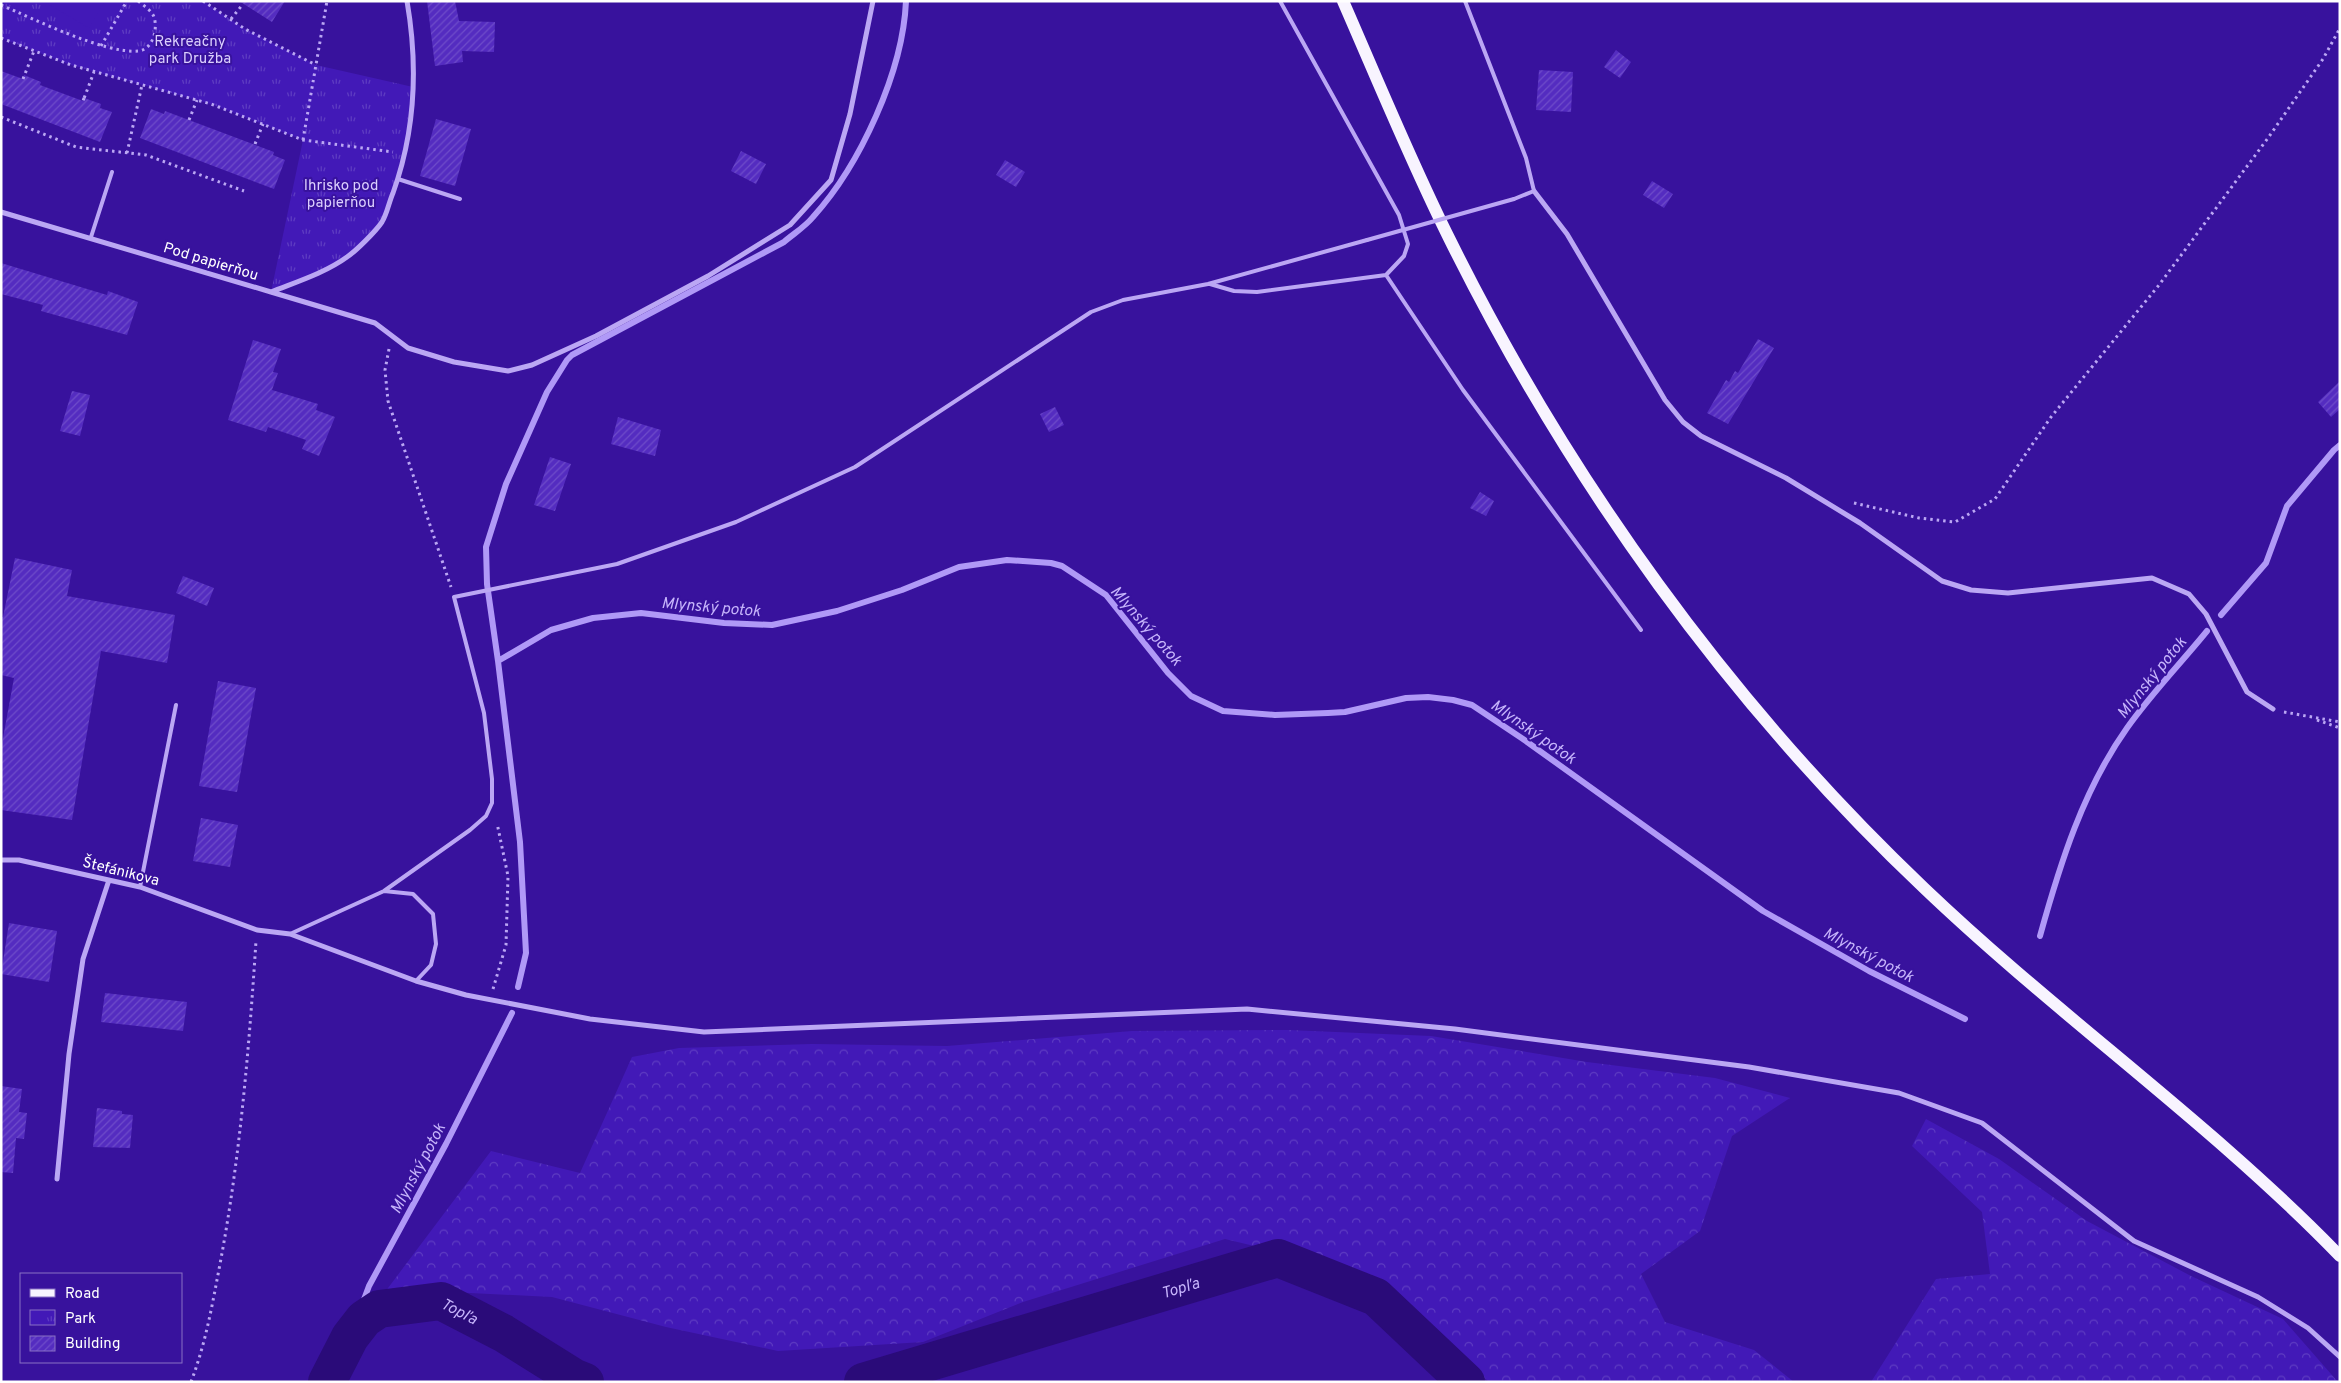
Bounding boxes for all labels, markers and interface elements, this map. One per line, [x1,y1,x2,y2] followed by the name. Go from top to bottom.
[149,33,231,69] park label: Rekreačny park Družba
[304,177,378,213] park label: Ihrisko pod papierňou
[161,239,260,286] street label: Pod papierňou
[1105,582,1186,671] water label: Mlynský potok
[660,594,762,622] water label: Mlynský potok
[2113,633,2192,723] water label: Mlynský potok
[1486,696,1580,770] water label: Mlynský potok
[80,852,161,891] street label: Štefánikova
[1819,924,1918,988] water label: Mlynský potok
[387,1119,451,1218] water label: Mlynský potok
[20,1273,182,1363] legend
[1159,1274,1203,1304] water label: Topľa
[65,1285,100,1304] text: Road
[437,1295,481,1331] water label: Topľa
[65,1310,96,1329] text: Park
[65,1335,120,1354] text: Building

